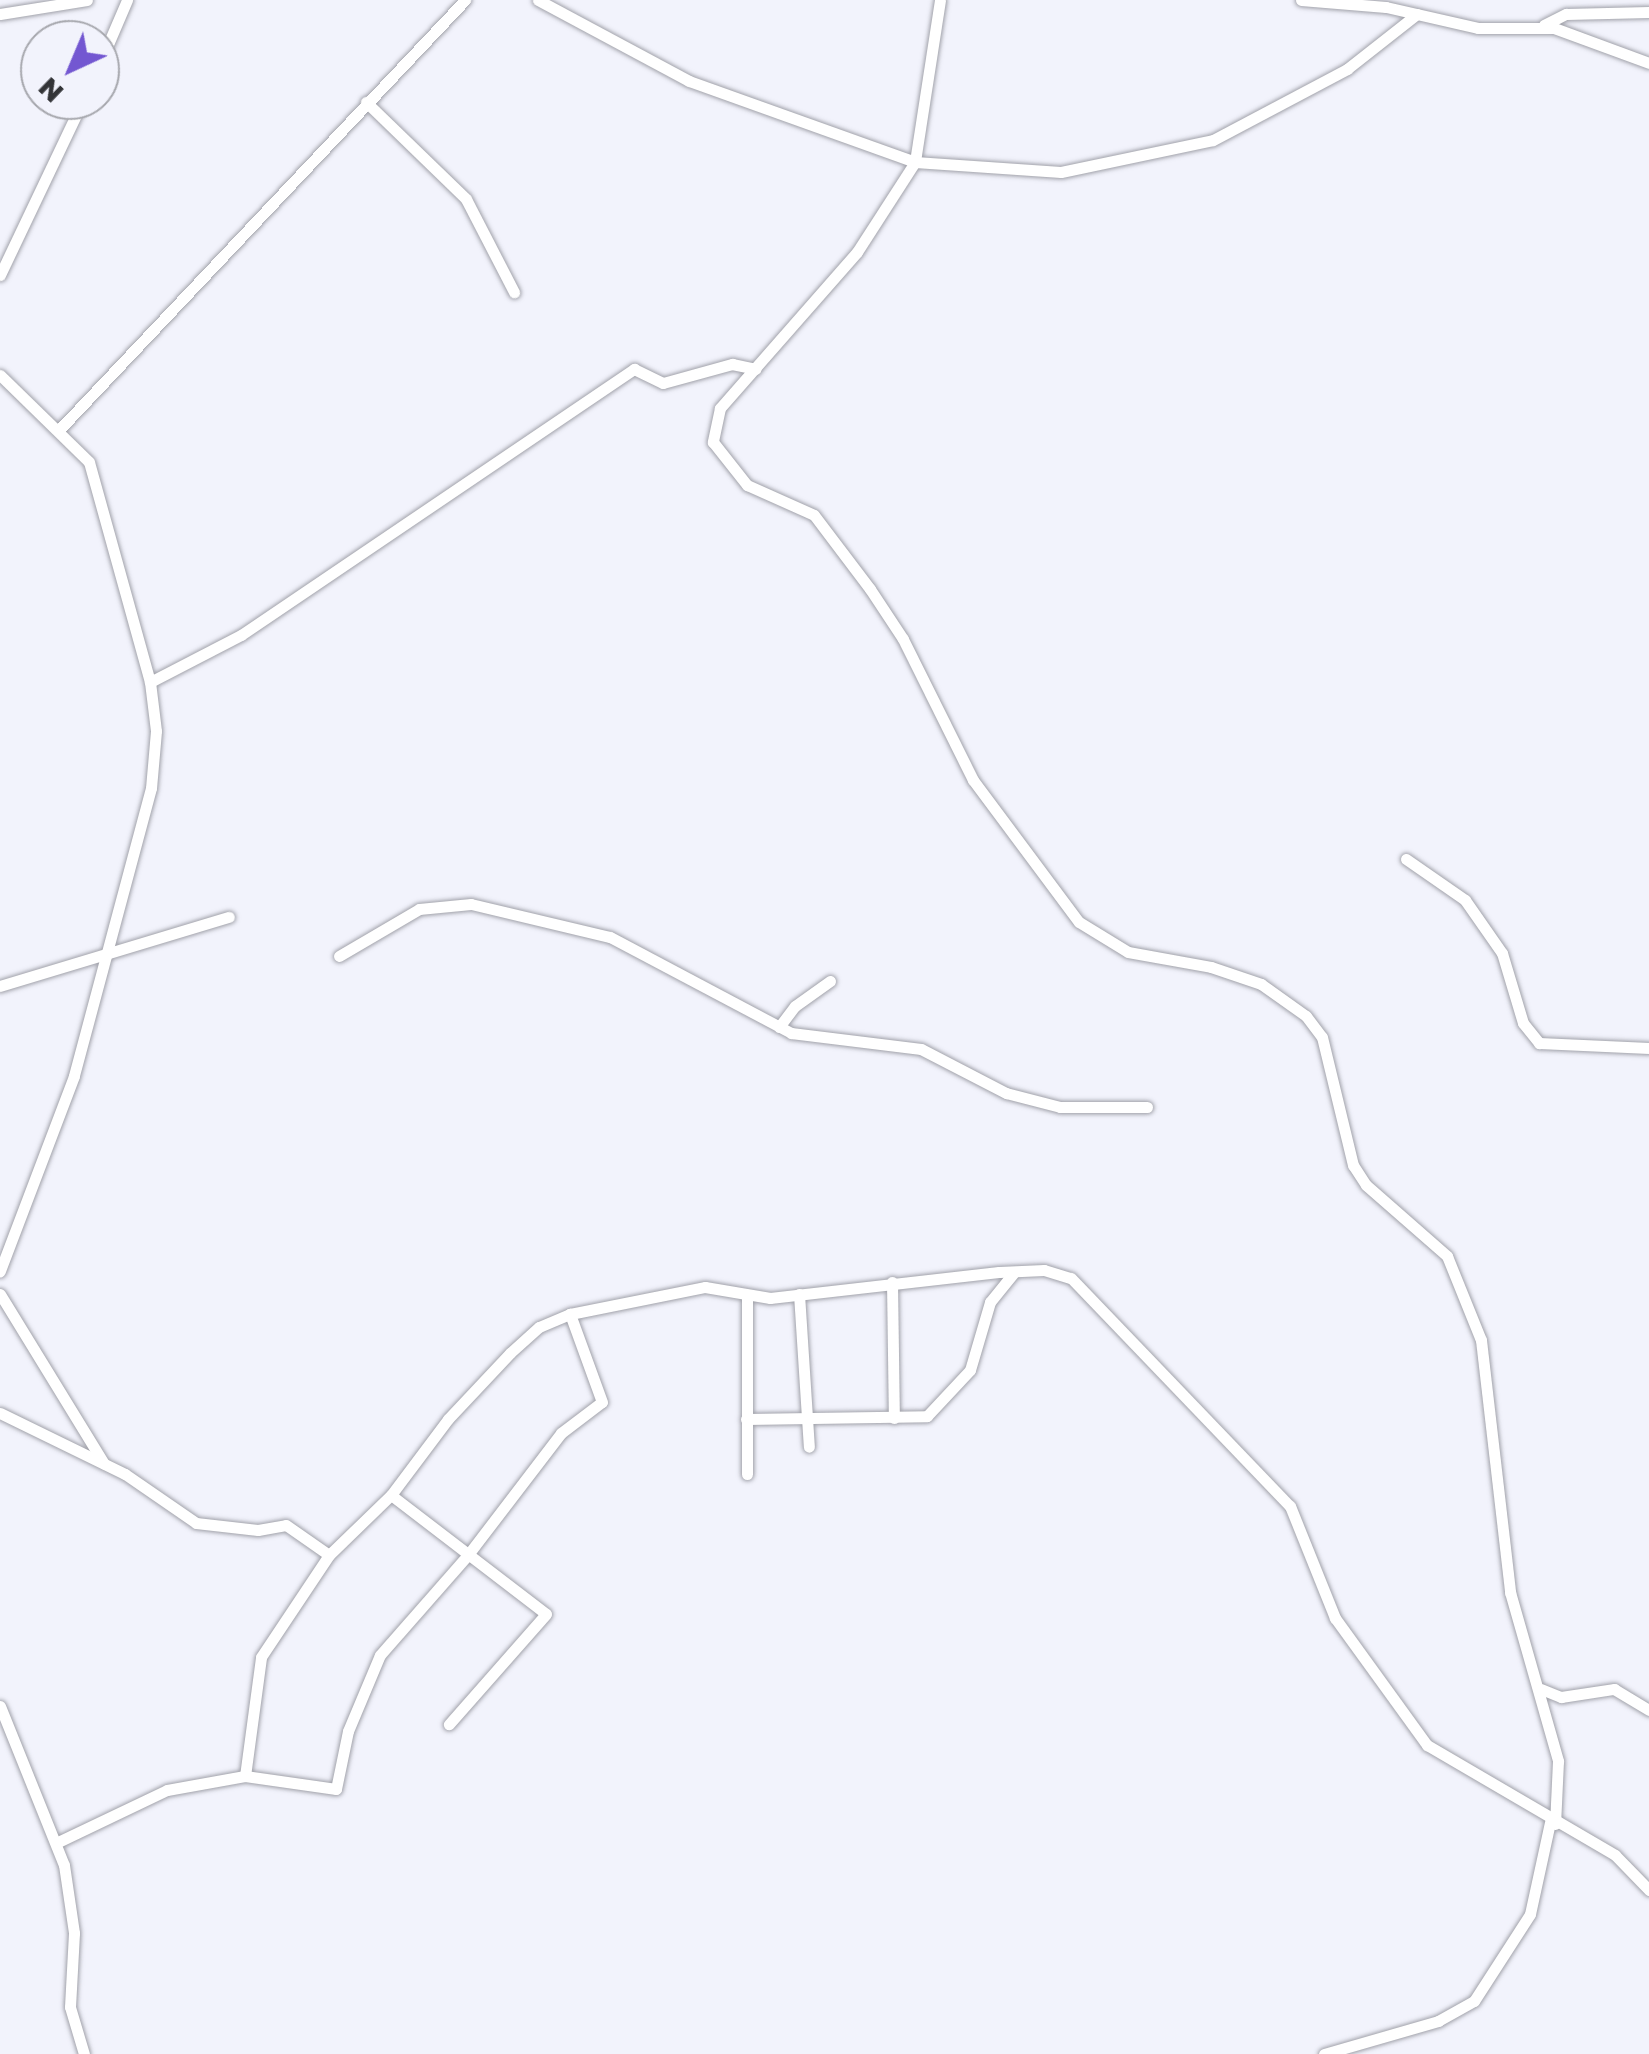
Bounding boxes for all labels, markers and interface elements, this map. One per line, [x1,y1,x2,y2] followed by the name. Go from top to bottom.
[20,20,120,120] north arrow
[31,71,69,110] text: N

